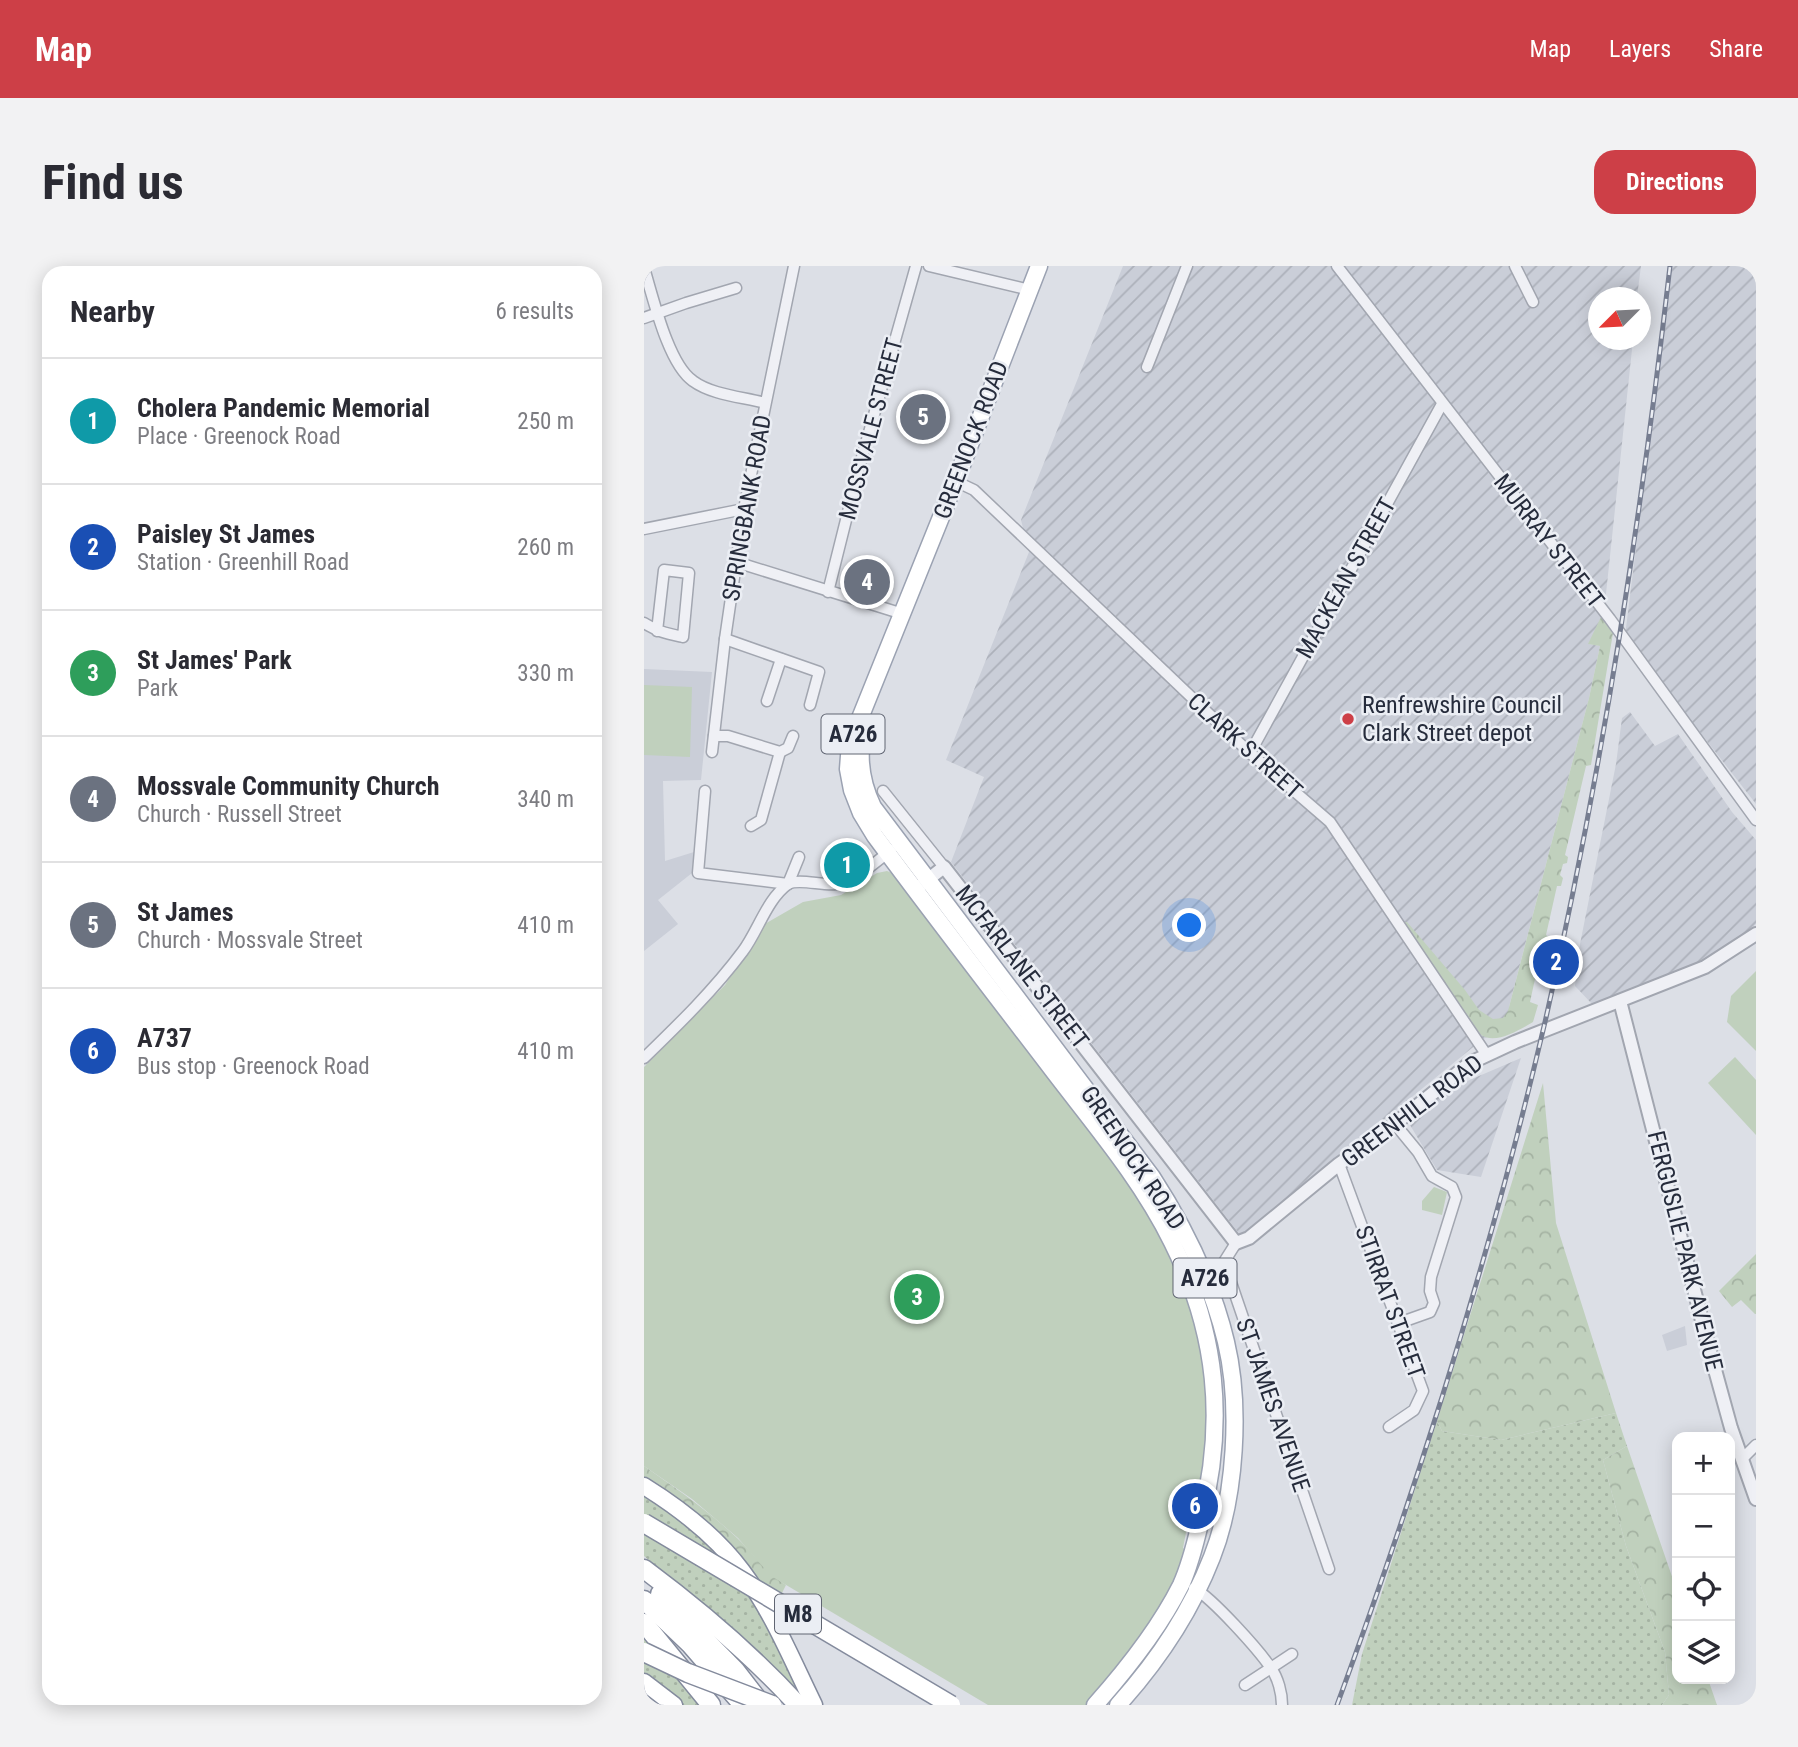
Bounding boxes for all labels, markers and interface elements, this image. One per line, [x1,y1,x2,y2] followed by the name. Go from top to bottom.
[35,30,92,69] text: Map
[1530,35,1571,63] text: Map
[1609,35,1671,63] text: Layers
[1709,35,1763,63] text: Share
[1594,150,1756,214] button: Directions
[42,154,184,211] text: Find us
[1588,287,1651,350] north arrow
[70,294,155,329] text: Nearby
[496,298,574,325] text: 6 results
[833,335,909,523] street label: MOSSVALE STREET
[928,357,1014,523] street label: GREENOCK ROAD
[900,391,946,443] pin: 5
[137,393,430,423] text: Cholera Pandemic Memorial
[87,408,99,435] text: 1
[517,408,574,435] text: 250 m
[717,413,777,603] street label: SPRINGBANK ROAD
[137,423,341,450] text: Place · Greenock Road
[1488,468,1610,614] street label: MURRAY STREET
[1290,493,1402,663] street label: MACKEAN STREET
[137,519,315,549] text: Paisley St James
[87,534,99,561] text: 2
[517,534,574,561] text: 260 m
[137,549,349,576] text: Station · Greenhill Road
[844,556,890,608] pin: 4
[137,645,292,675] text: St James' Park
[87,660,99,687] text: 3
[517,660,574,687] text: 330 m
[137,675,178,702] text: Park
[1182,687,1308,805] street label: CLARK STREET
[1362,691,1562,747] place label: Renfrewshire Council Clark Street depot
[1340,711,1356,727] marker: Renfrewshire Council Clark Street depot
[822,714,885,754] road number: A726
[137,771,440,801] text: Mossvale Community Church
[87,786,99,813] text: 4
[517,786,574,813] text: 340 m
[137,801,342,828] text: Church · Russell Street
[824,839,870,891] pin: 1
[949,880,1095,1054] street label: MCFARLANE STREET
[137,897,234,927] text: St James
[1172,908,1206,942] your location
[87,912,99,939] text: 5
[517,912,574,939] text: 410 m
[137,927,363,954] text: Church · Mossvale Street
[1533,936,1579,988] pin: 2
[137,1023,192,1053] text: A737
[87,1038,99,1065] text: 6
[517,1038,574,1065] text: 410 m
[1336,1049,1488,1173] street label: GREENHILL ROAD
[137,1053,370,1080] text: Bus stop · Greenock Road
[1075,1081,1191,1235] street label: GREENOCK ROAD
[1642,1128,1728,1374] street label: FERGUSLIE PARK AVENUE
[1349,1222,1431,1382] street label: STIRRAT STREET
[1174,1259,1236,1298] road number: A726
[894,1271,940,1323] pin: 3
[1230,1315,1316,1496] street label: ST JAMES AVENUE
[1672,1432,1735,1684] map controls
[1672,1432,1735,1495] button: +
[1172,1480,1218,1532] pin: 6
[1672,1495,1735,1558] button: −
[1672,1558,1735,1621] button: locate
[775,1595,821,1634] road number: M8
[1672,1621,1735,1684] button: layers

